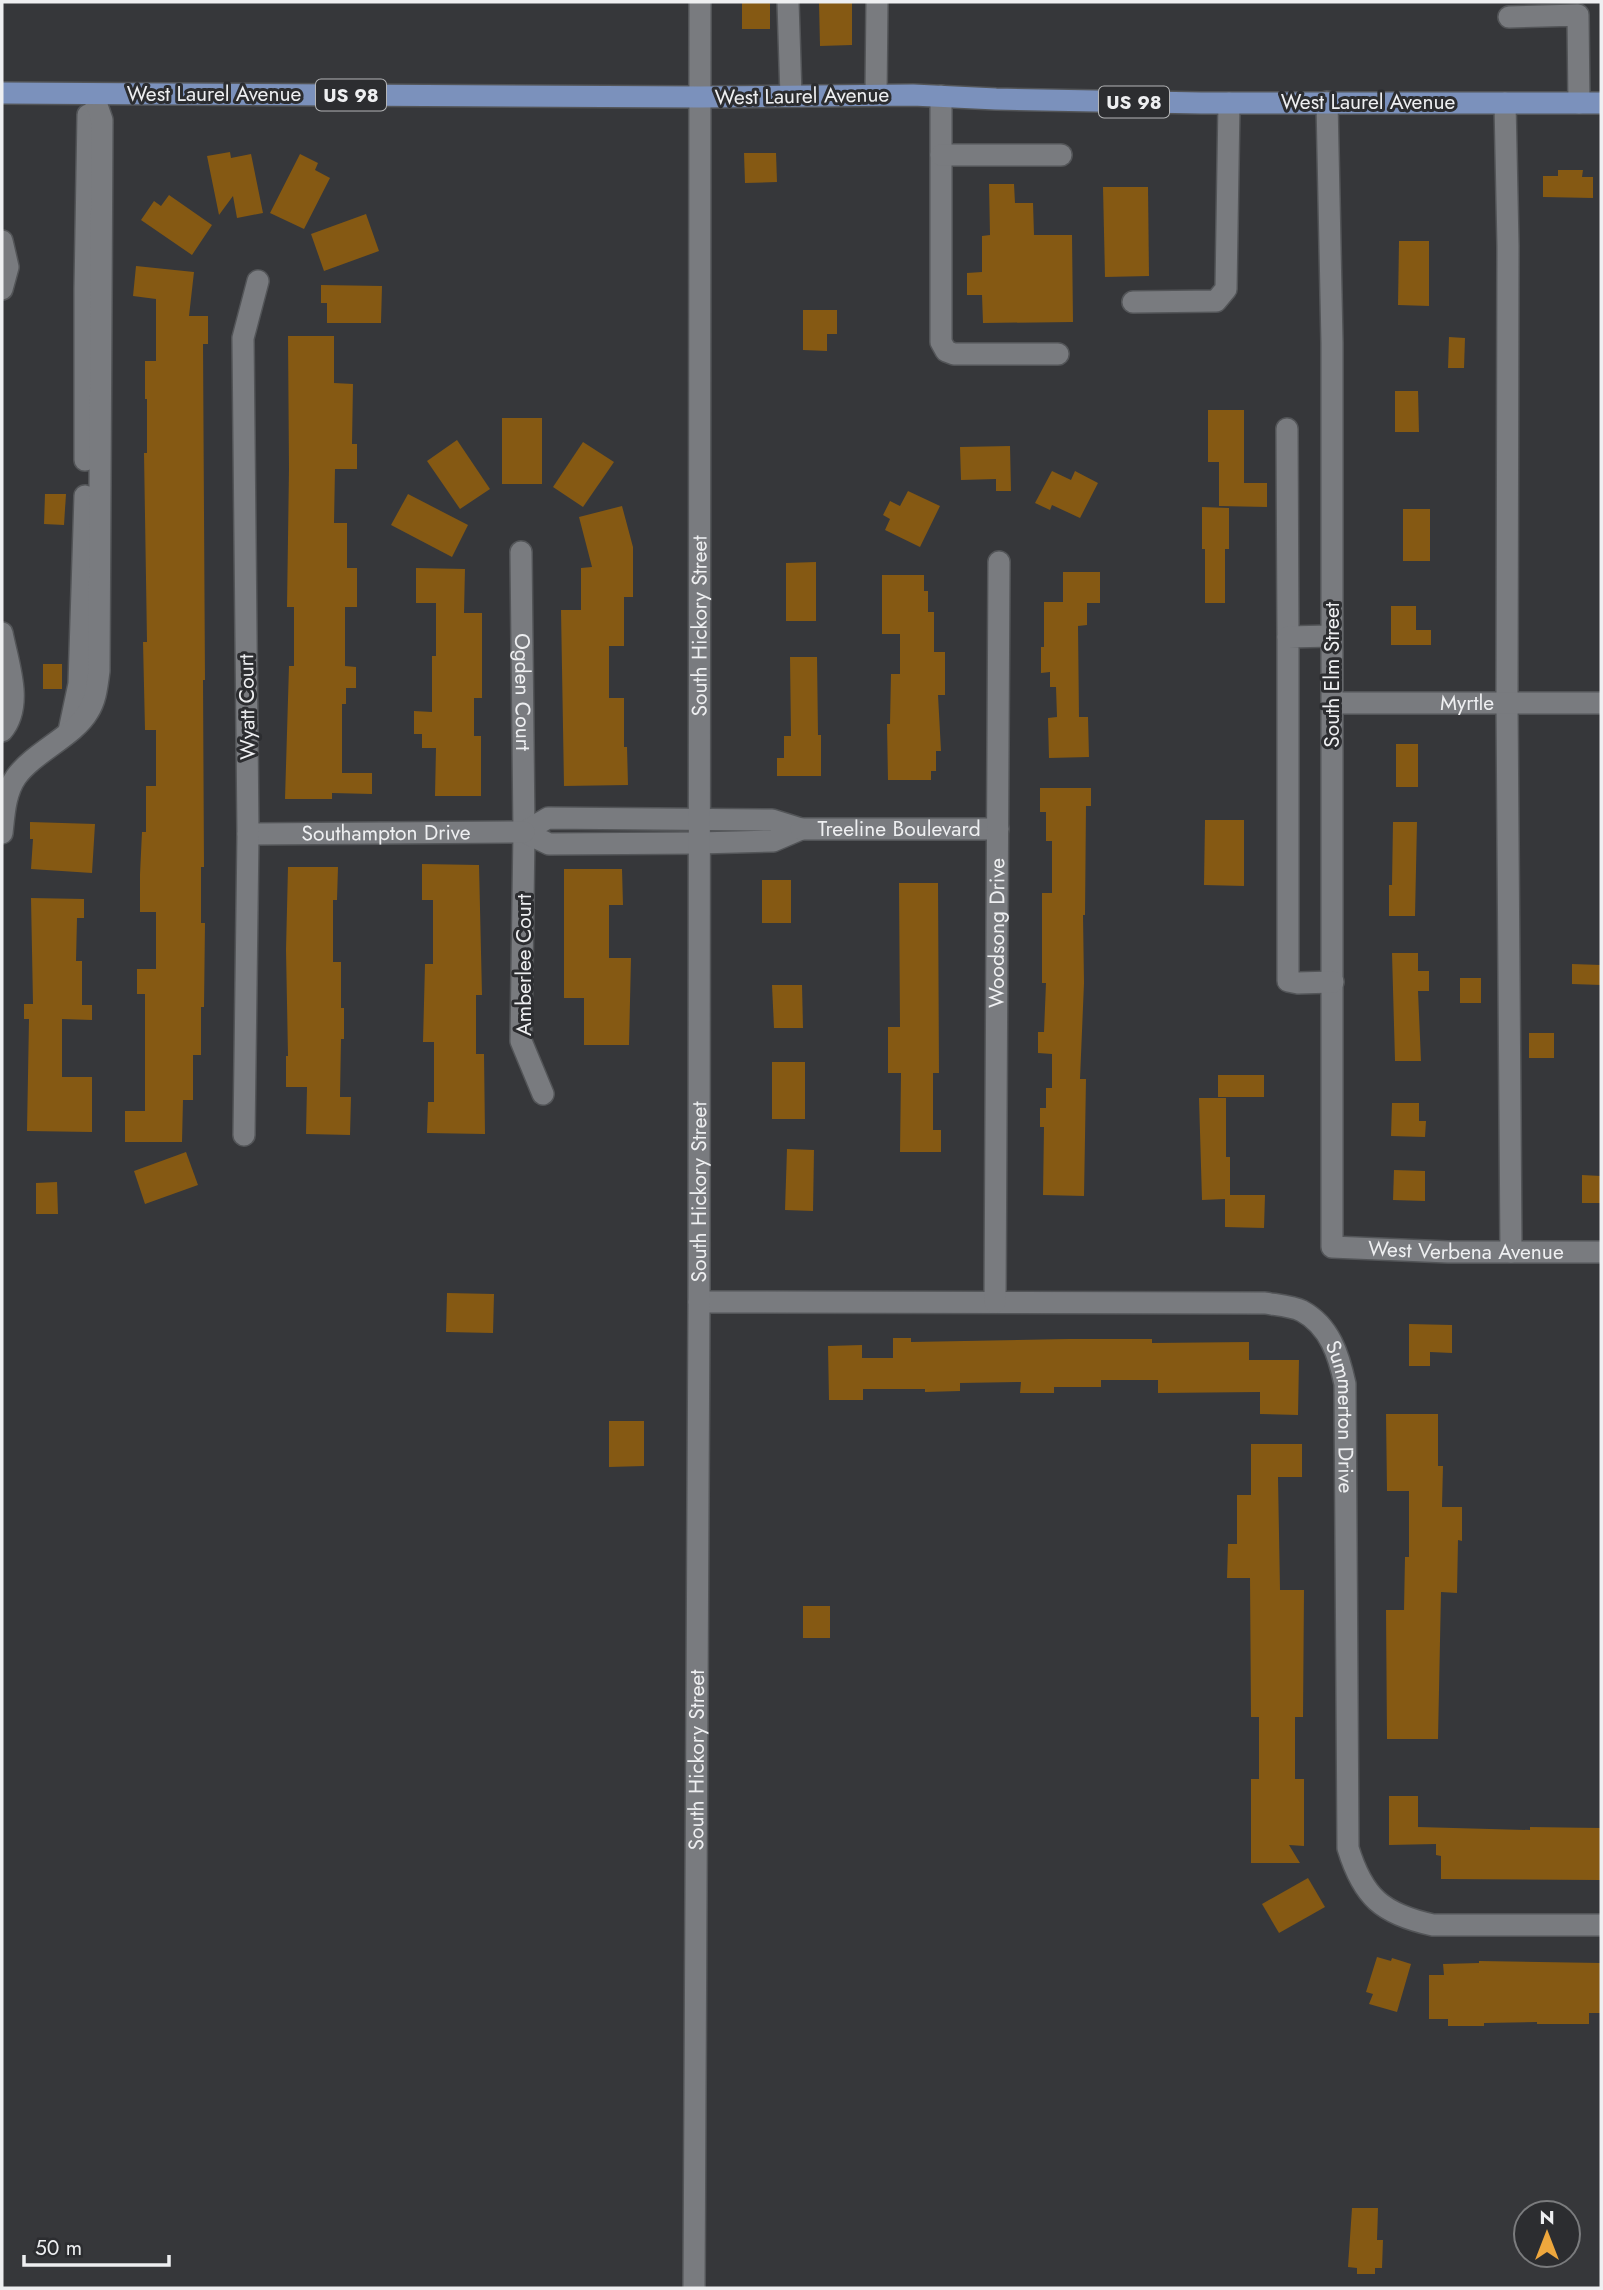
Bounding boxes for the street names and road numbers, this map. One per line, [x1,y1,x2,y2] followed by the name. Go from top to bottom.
[127,79,301,109] street label: West Laurel Avenue
[714,79,890,113] street label: West Laurel Avenue
[316,80,386,110] road number: US 98
[1099,86,1169,118] road number: US 98
[1281,87,1455,117] street label: West Laurel Avenue
[684,536,715,716] street label: South Hickory Street
[1317,602,1347,748] street label: South Elm Street
[507,633,538,751] street label: Ogden Court
[231,654,263,760] street label: Wyatt Court
[1440,688,1494,718] street label: Myrtle
[817,814,981,844] street label: Treeline Boulevard
[301,817,471,849] street label: Southampton Drive
[982,858,1012,1008] street label: Woodsong Drive
[509,894,539,1036] street label: Amberlee Court
[684,1102,714,1282] street label: South Hickory Street
[1367,1234,1564,1267] street label: West Verbena Avenue
[1318,1335,1361,1494] street label: Summerton Drive
[681,1669,712,1851] street label: South Hickory Street

